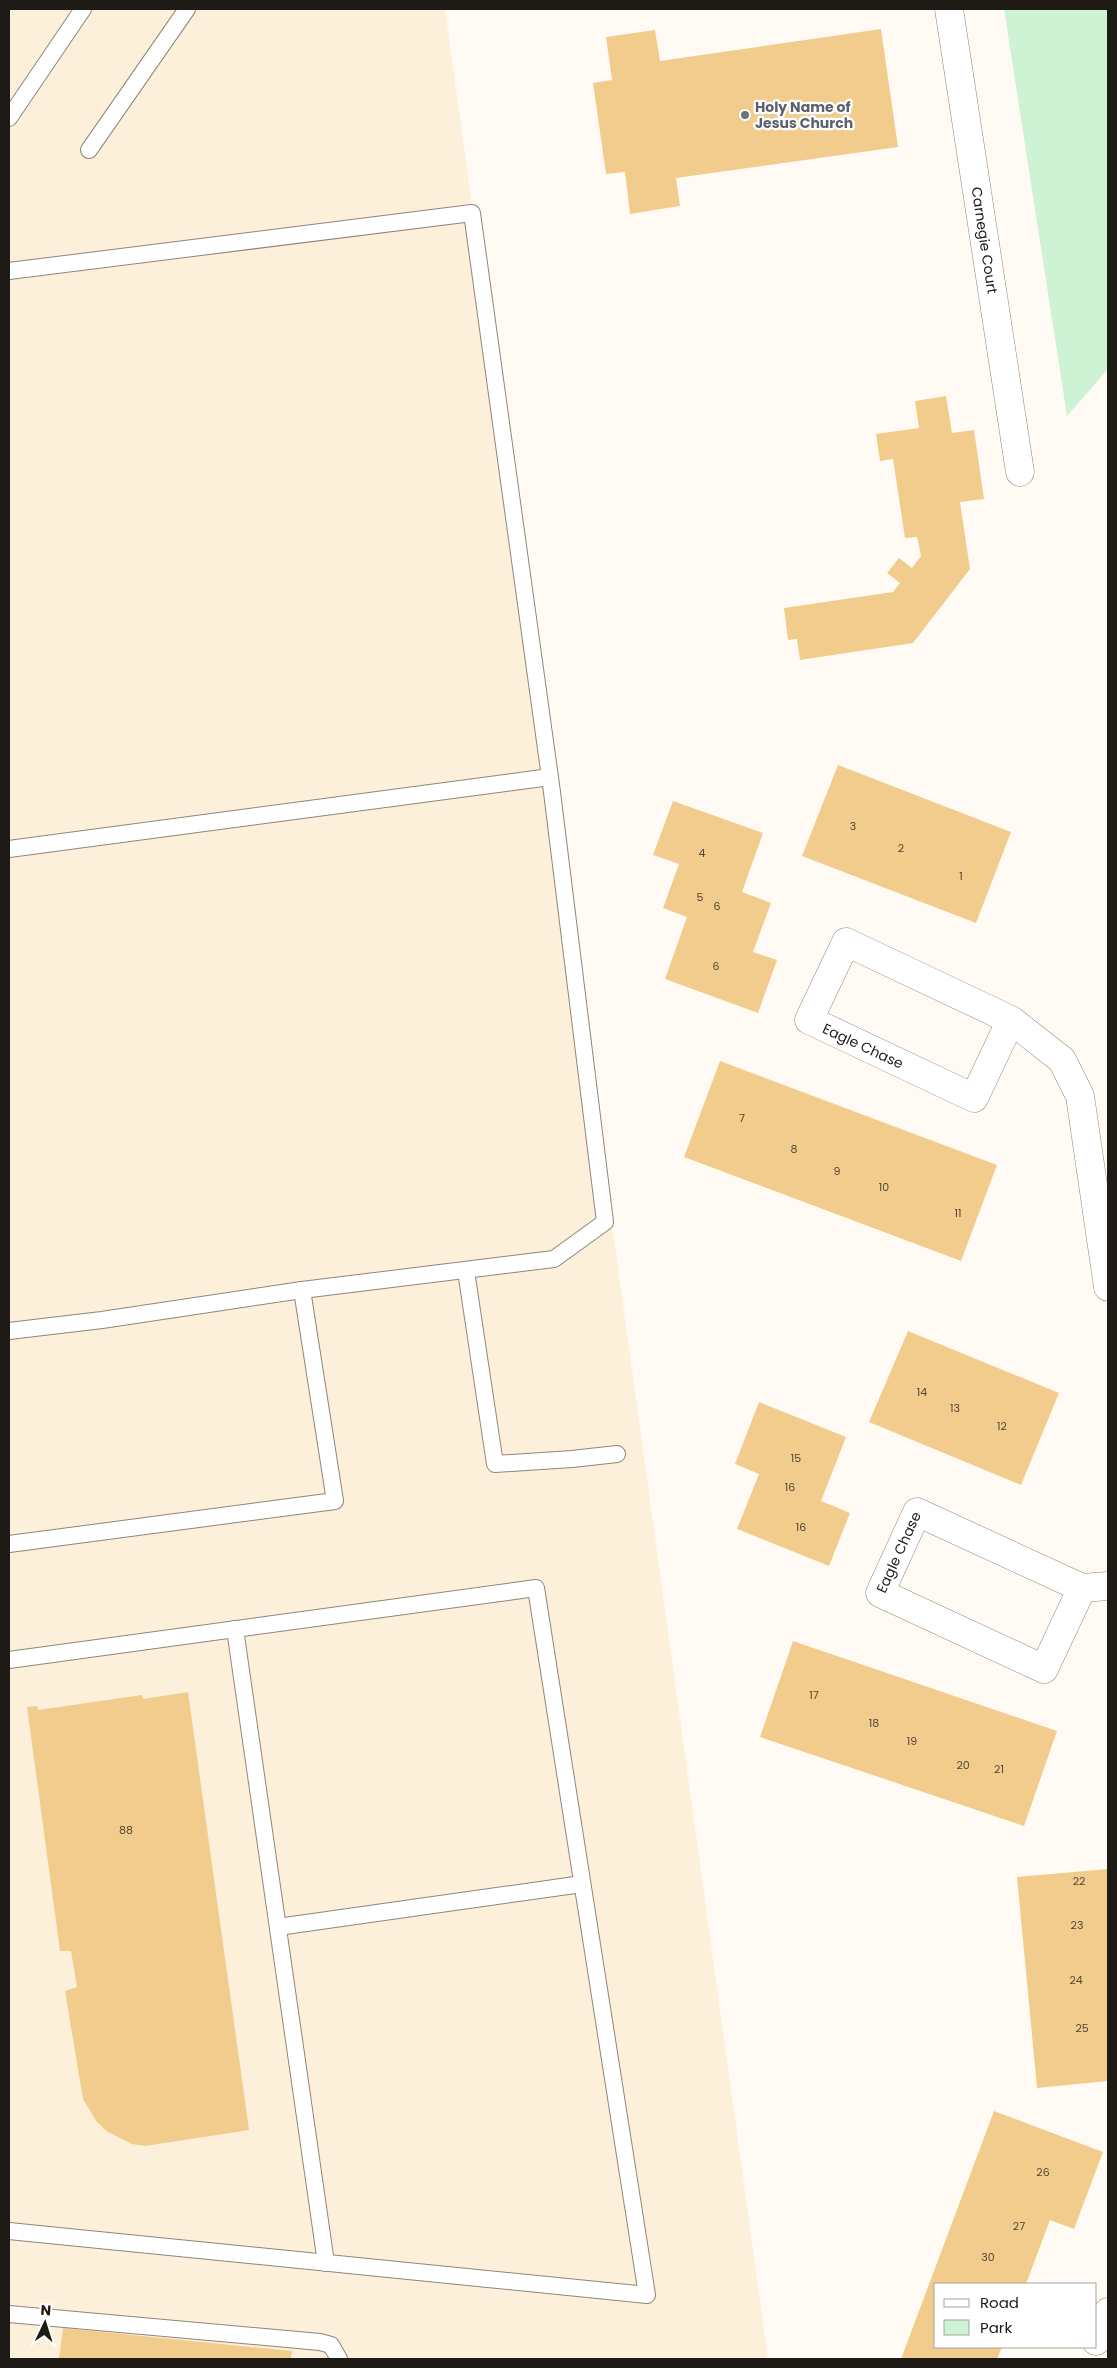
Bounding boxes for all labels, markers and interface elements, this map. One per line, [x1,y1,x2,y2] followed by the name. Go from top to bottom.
[755,97,853,133] place label: Holy Name of Jesus Church
[739,109,751,121] marker: Holy Name of Jesus Church
[966,186,1003,295] street label: Carnegie Court
[850,818,856,834] house number: 3
[898,840,904,856] house number: 2
[699,845,706,861] house number: 4
[959,868,963,884] house number: 1
[697,889,704,905] house number: 5
[714,898,721,914] house number: 6
[713,958,720,974] house number: 6
[819,1019,907,1074] street label: Eagle Chase
[739,1110,745,1126] house number: 7
[791,1141,798,1157] house number: 8
[834,1163,841,1179] house number: 9
[879,1179,889,1195] house number: 10
[954,1205,962,1221] house number: 11
[917,1384,927,1400] house number: 14
[950,1400,960,1416] house number: 13
[997,1418,1007,1434] house number: 12
[791,1450,801,1466] house number: 15
[785,1479,795,1495] house number: 16
[871,1508,926,1596] street label: Eagle Chase
[796,1519,806,1535] house number: 16
[809,1687,819,1703] house number: 17
[869,1715,879,1731] house number: 18
[907,1733,917,1749] house number: 19
[956,1757,970,1773] house number: 20
[994,1761,1004,1777] house number: 21
[119,1822,133,1838] house number: 88
[1073,1873,1085,1889] house number: 22
[1071,1917,1083,1933] house number: 23
[1069,1972,1083,1988] house number: 24
[1075,2020,1089,2036] house number: 25
[1036,2164,1050,2180] house number: 26
[1013,2218,1025,2234] house number: 27
[981,2249,995,2265] house number: 30
[934,2283,1097,2348] legend
[980,2292,1019,2313] text: Road
[20,2298,70,2348] north arrow
[40,2300,52,2320] text: N
[980,2317,1012,2338] text: Park

